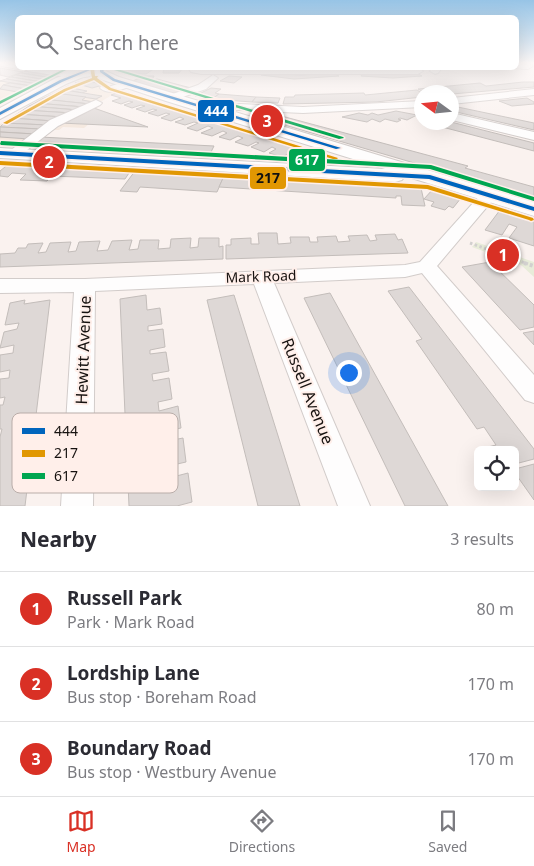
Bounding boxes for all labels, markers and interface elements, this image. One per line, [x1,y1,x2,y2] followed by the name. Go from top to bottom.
[15,15,519,70] search box
[33,29,61,57] icon: search
[73,30,179,56] text: Search here
[414,85,459,130] north arrow
[197,99,235,123] line badge: 444
[204,101,228,120] text: 444
[251,102,283,140] pin: 3
[33,143,65,181] pin: 2
[288,148,326,172] line badge: 617
[295,150,319,169] text: 617
[249,166,287,190] line badge: 217
[256,168,280,187] text: 217
[487,236,519,274] pin: 1
[225,265,297,287] street label: Mark Road
[70,295,96,405] street label: Hewitt Avenue
[277,335,339,447] street label: Russell Avenue
[336,360,362,386] your location
[12,413,178,493] legend
[54,421,78,440] text: 444
[54,443,78,462] text: 217
[474,446,519,491] map controls
[474,446,519,491] button: locate
[54,466,78,485] text: 617
[20,525,96,553] text: Nearby
[450,528,514,550] text: 3 results
[67,585,182,611] text: Russell Park
[31,598,41,620] text: 1
[477,598,514,620] text: 80 m
[67,611,195,633] text: Park · Mark Road
[67,660,200,686] text: Lordship Lane
[31,673,41,695] text: 2
[467,673,514,695] text: 170 m
[67,686,257,708] text: Bus stop · Boreham Road
[67,735,212,761] text: Boundary Road
[31,748,41,770] text: 3
[467,748,514,770] text: 170 m
[67,761,277,783] text: Bus stop · Westbury Avenue
[67,807,96,856] tab: Map
[229,807,295,856] tab: Directions
[428,807,467,856] tab: Saved

